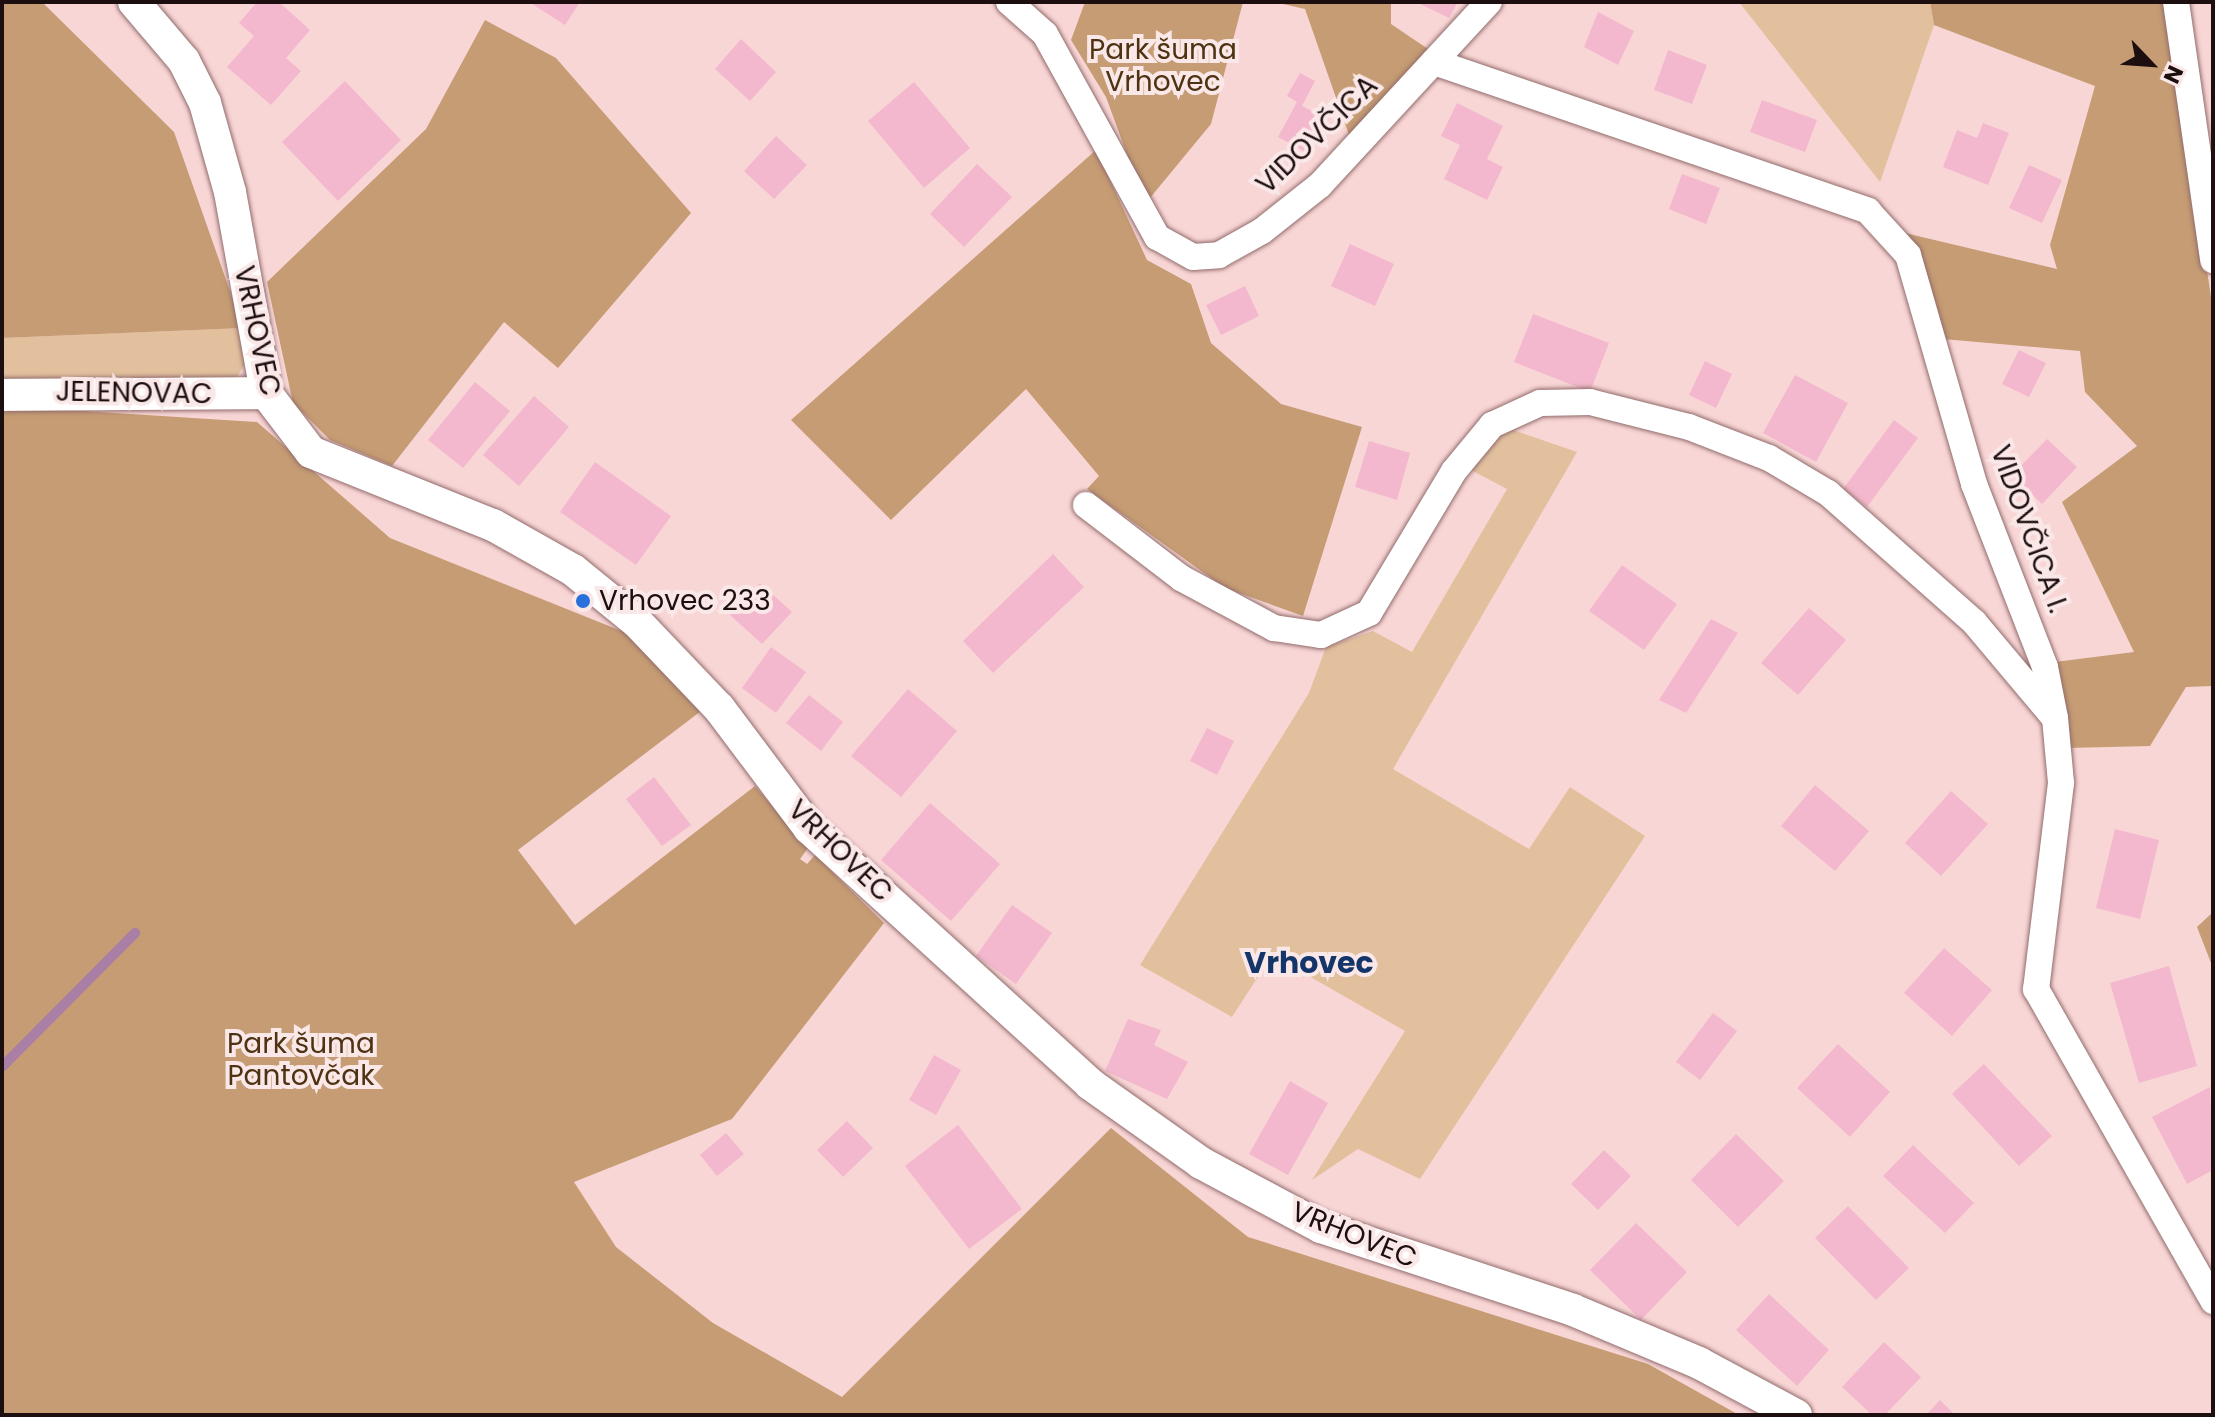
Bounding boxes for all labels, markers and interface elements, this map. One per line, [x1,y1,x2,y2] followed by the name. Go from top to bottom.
[2111,24,2191,104] north arrow
[1089,33,1237,99] park label: Park šuma Vrhovec
[2156,60,2191,88] text: N
[1249,69,1385,201] street label: VIDOVČICA
[227,263,287,399] street label: VRHOVEC
[55,375,213,411] street label: JELENOVAC
[1983,441,2075,617] street label: VIDOVČICA I.
[599,584,771,618] place label: Vrhovec 233
[574,592,592,610] marker: Vrhovec 233
[781,793,899,909] street label: VRHOVEC
[1244,945,1374,981] district label: Vrhovec
[227,1027,375,1093] park label: Park šuma Pantovčak
[1286,1195,1422,1275] street label: VRHOVEC

